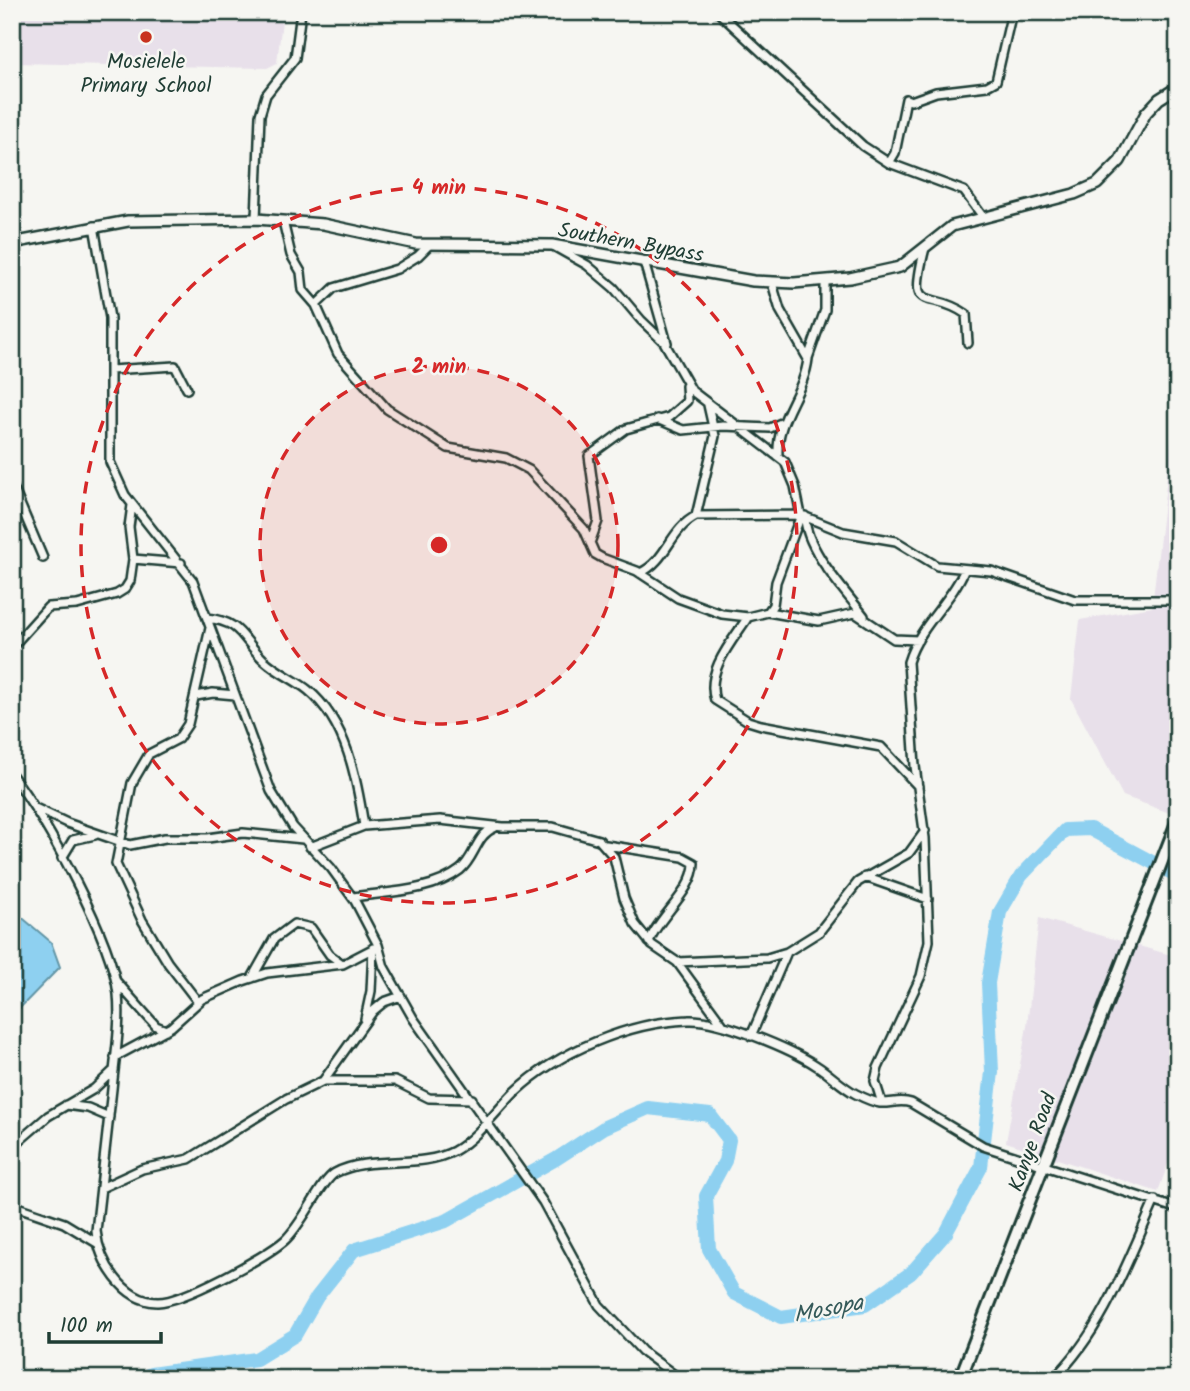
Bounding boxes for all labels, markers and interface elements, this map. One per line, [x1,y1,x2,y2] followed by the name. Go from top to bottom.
[138,29,154,45] marker: Mosielele Primary School
[80,46,212,103] place label: Mosielele Primary School
[412,172,466,205] text: 4 min
[555,214,706,273] street label: Southern Bypass
[412,351,466,384] text: 2 min
[427,533,451,557] centre of rings
[1000,1088,1067,1197] street label: Kanye Road
[790,1285,869,1334] water label: Mosopa
[49,1300,161,1344] scale bar
[60,1310,113,1343] text: 100 m

